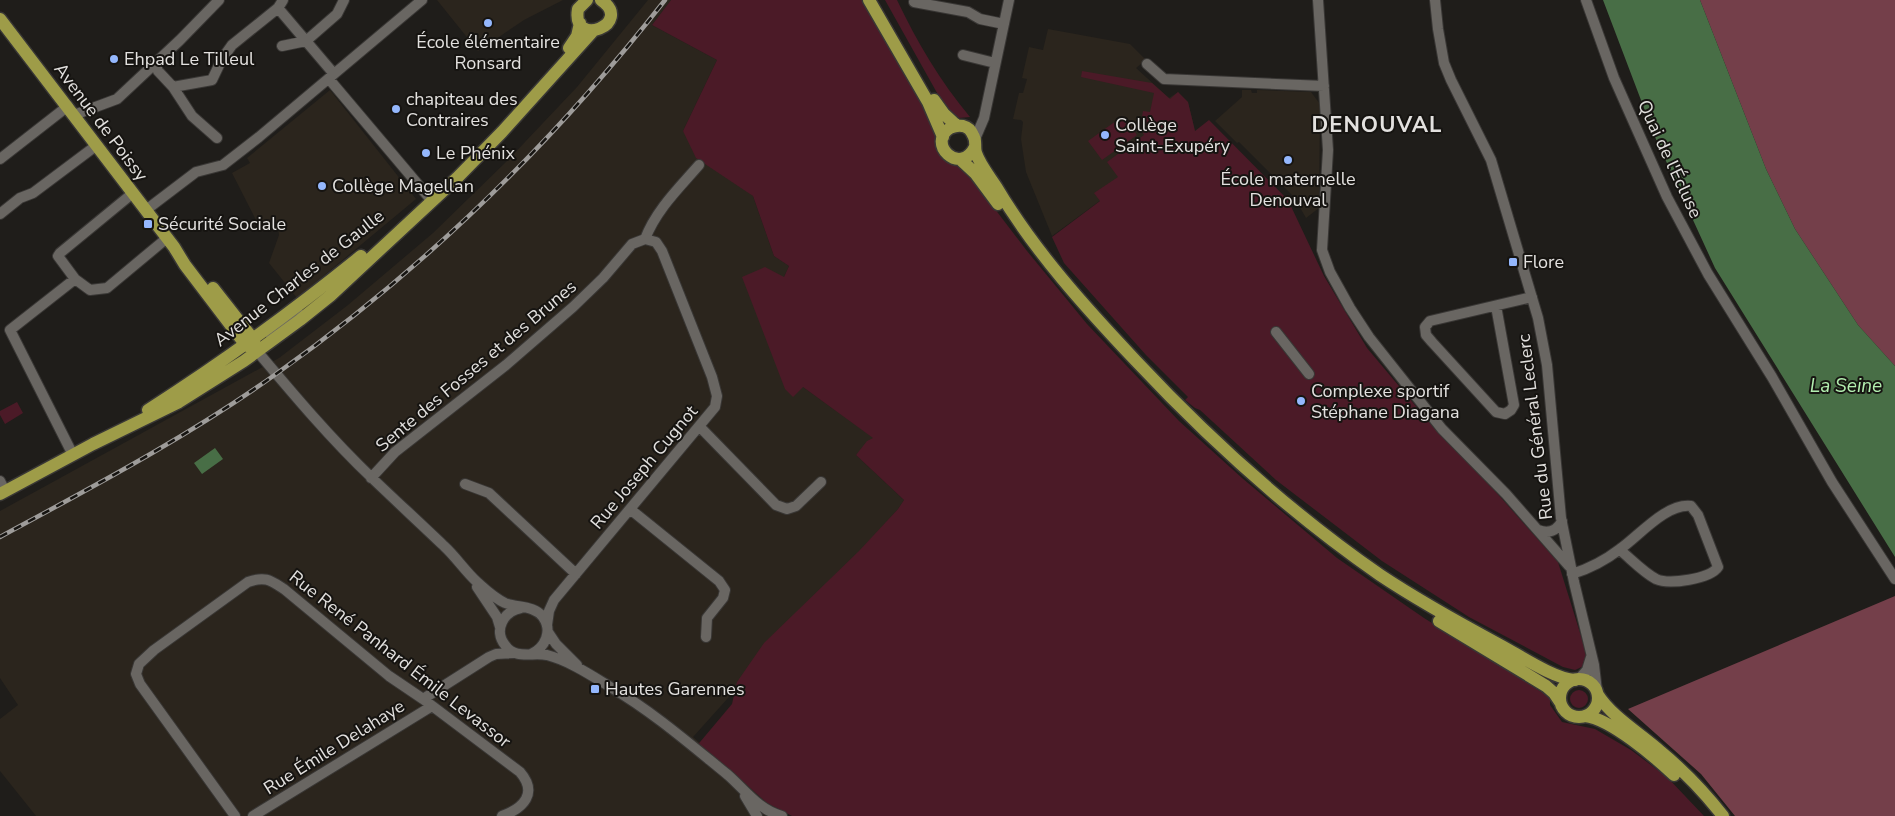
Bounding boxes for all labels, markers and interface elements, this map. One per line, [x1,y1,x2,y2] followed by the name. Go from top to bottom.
[482,17,494,29] marker: École élémentaire Ronsard
[416,30,560,75] place label: École élémentaire Ronsard
[124,47,255,71] place label: Ehpad Le Tilleul
[108,53,120,65] marker: Ehpad Le Tilleul
[49,58,154,187] street label: Avenue de Poissy
[406,87,518,132] place label: chapiteau des Contraires
[1632,96,1708,222] street label: Quai de l'Écluse
[390,103,402,115] marker: chapiteau des Contraires
[1312,110,1442,140] district label: DENOUVAL
[1115,113,1231,158] place label: Collège Saint-Exupéry
[1099,129,1111,141] marker: Collège Saint-Exupéry
[436,141,515,165] place label: Le Phénix
[420,147,432,159] marker: Le Phénix
[1282,154,1294,166] marker: École maternelle Denouval
[1220,167,1356,212] place label: École maternelle Denouval
[332,174,474,198] place label: Collège Magellan
[316,180,328,192] marker: Collège Magellan
[209,204,389,352] street label: Avenue Charles de Gaulle
[158,212,286,236] place label: Sécurité Sociale
[142,218,154,230] marker: Sécurité Sociale
[1523,250,1564,274] place label: Flore
[1507,256,1519,268] marker: Flore
[370,275,582,457] street label: Sente des Fosses et des Brunes
[1512,333,1558,521] street label: Rue du Général Leclerc
[1810,373,1882,399] water label: La Seine
[1311,379,1459,424] place label: Complexe sportif Stéphane Diagana
[1295,395,1307,407] marker: Complexe sportif Stéphane Diagana
[585,399,703,534] street label: Rue Joseph Cugnot
[284,565,516,754] street label: Rue René Panhard Émile Levassor
[605,677,745,701] place label: Hautes Garennes
[589,683,601,695] marker: Hautes Garennes
[259,694,409,800] street label: Rue Émile Delahaye

